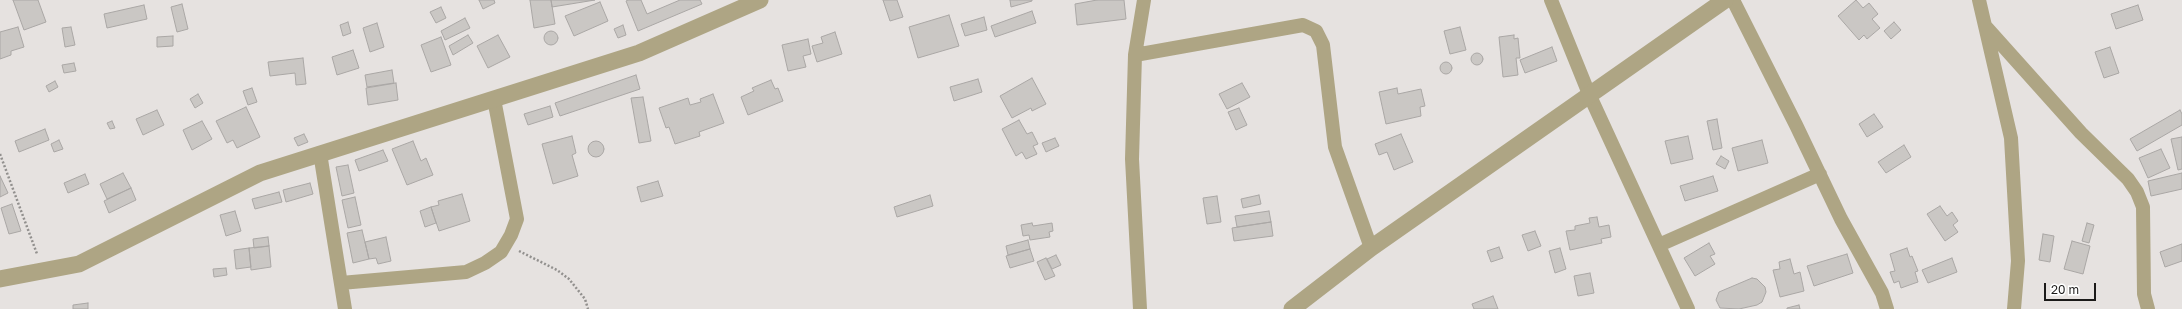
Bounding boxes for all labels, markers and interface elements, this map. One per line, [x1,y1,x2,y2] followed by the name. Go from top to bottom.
[2046,275,2098,301] scale bar
[2051,282,2079,297] text: 20 m

